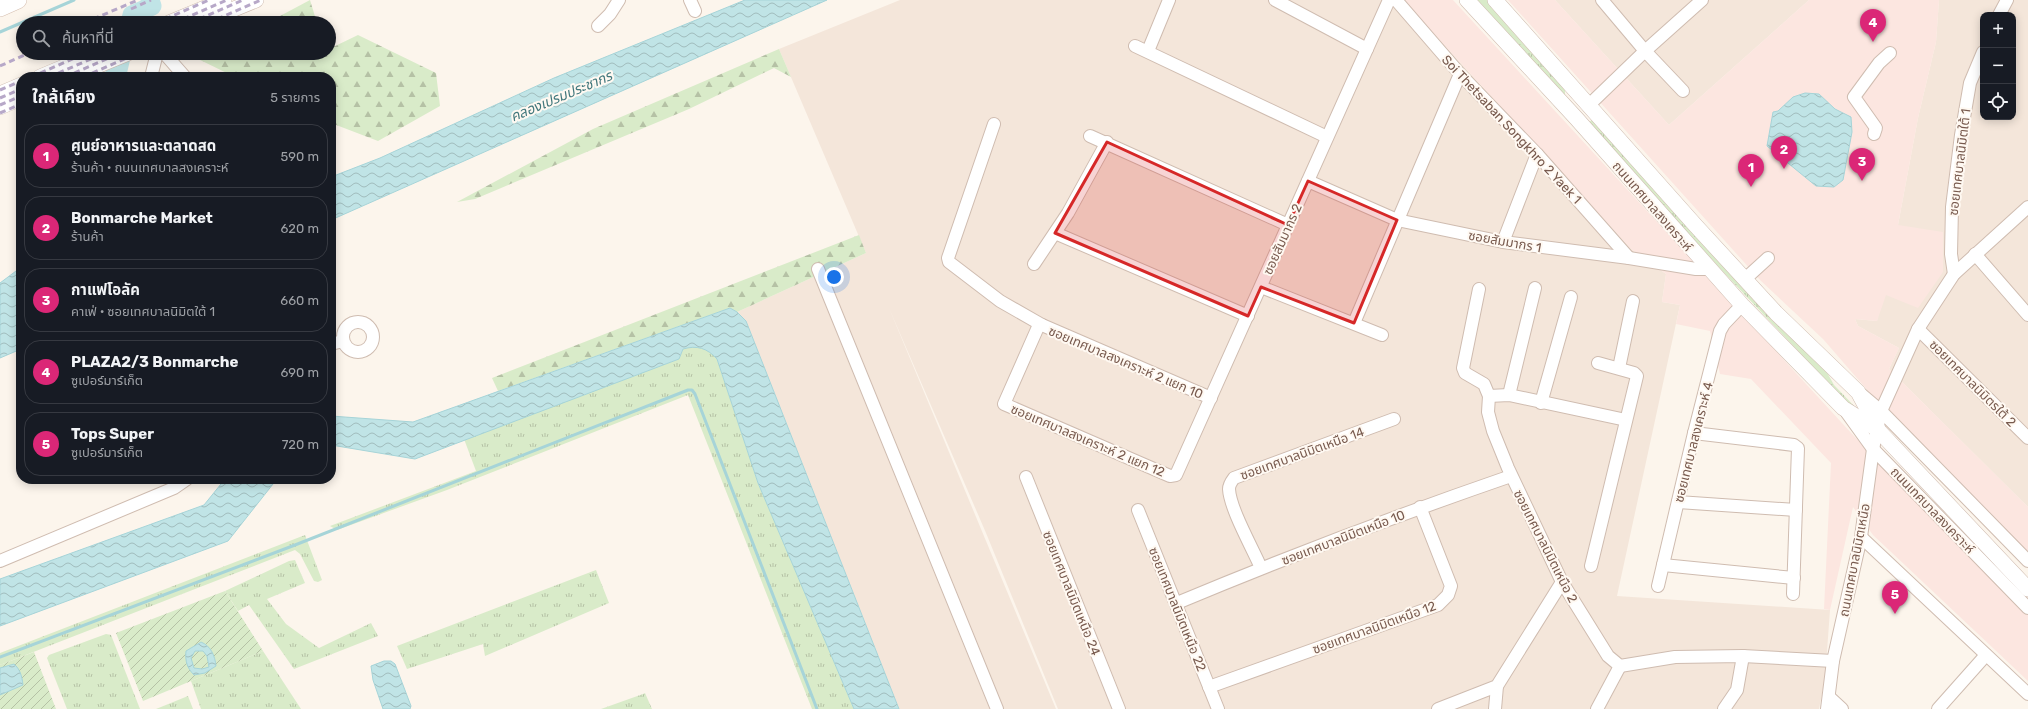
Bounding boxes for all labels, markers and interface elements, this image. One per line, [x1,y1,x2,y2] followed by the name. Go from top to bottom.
[1860,9,1886,42] pin: 4
[1980,12,2016,120] map controls
[1980,12,2016,48] button: +
[16,16,336,60] search box
[30,27,52,49] icon: search
[62,29,114,47] text: ค้นหาที่นี่
[1980,48,2016,84] button: −
[1438,52,1584,207] street label: Soi Thetsaban Songkhro 2 Yaek 1
[508,67,616,126] water label: คลองเปรมประชากร
[1980,84,2016,120] button: locate
[32,87,95,107] text: ใกล้เคียง
[270,90,320,105] text: 5 รายการ
[1945,108,1974,216] street label: ซอยเทศบาลนิมิตใต้ 1
[1771,136,1797,169] pin: 2
[71,137,216,155] text: ศูนย์อาหารและตลาดสด
[1849,148,1875,181] pin: 3
[43,149,49,164] text: 1
[281,149,319,164] text: 590 m
[1738,154,1764,187] pin: 1
[1610,158,1696,254] street label: ถนนเทศบาลสงเคราะห์
[71,160,229,175] text: ร้านค้า · ถนนเทศบาลสงเคราะห์
[1260,201,1305,277] street label: ซอยสัมมากร 2
[71,209,213,227] text: Bonmarche Market
[42,221,50,236] text: 2
[281,221,319,236] text: 620 m
[1467,228,1543,255] street label: ซอยสัมมากร 1
[71,229,104,244] text: ร้านค้า
[824,267,844,287] your location
[71,281,140,299] text: กาแฟโอลัค
[42,293,50,308] text: 3
[280,293,319,308] text: 660 m
[71,304,215,319] text: คาเฟ่ · ซอยเทศบาลนิมิตใต้ 1
[1046,323,1205,402] street label: ซอยเทศบาลสงเคราะห์ 2 แยก 10
[1926,337,2019,430] street label: ซอยเทศบาลนิมิตรใต้ 2
[71,353,238,371] text: PLAZA2/3 Bonmarche
[42,365,50,380] text: 4
[280,365,319,380] text: 690 m
[71,373,143,388] text: ซูเปอร์มาร์เก็ต
[1671,380,1716,504] street label: ซอยเทศบาลสงเคราะห์ 4
[1009,401,1167,480] street label: ซอยเทศบาลสงเคราะห์ 2 แยก 12
[1238,424,1366,483] street label: ซอยเทศบาลนิมิตเหนือ 14
[71,425,154,443] text: Tops Super
[42,437,50,452] text: 5
[282,437,319,452] text: 720 m
[71,445,143,460] text: ซูเปอร์มาร์เก็ต
[1888,464,1978,557] street label: ถนนเทศบาลสงเคราะห์
[1511,487,1581,605] street label: ซอยเทศบาลนิมิตเหนือ 2
[1836,502,1873,618] street label: ถนนเทศบาลนิมิตเหนือ
[1279,507,1407,568] street label: ซอยเทศบาลนิมิตเหนือ 10
[1040,529,1103,658] street label: ซอยเทศบาลนิมิตเหนือ 24
[1146,545,1209,673] street label: ซอยเทศบาลนิมิตเหนือ 22
[1882,581,1908,614] pin: 5
[1310,598,1438,657] street label: ซอยเทศบาลนิมิตเหนือ 12

